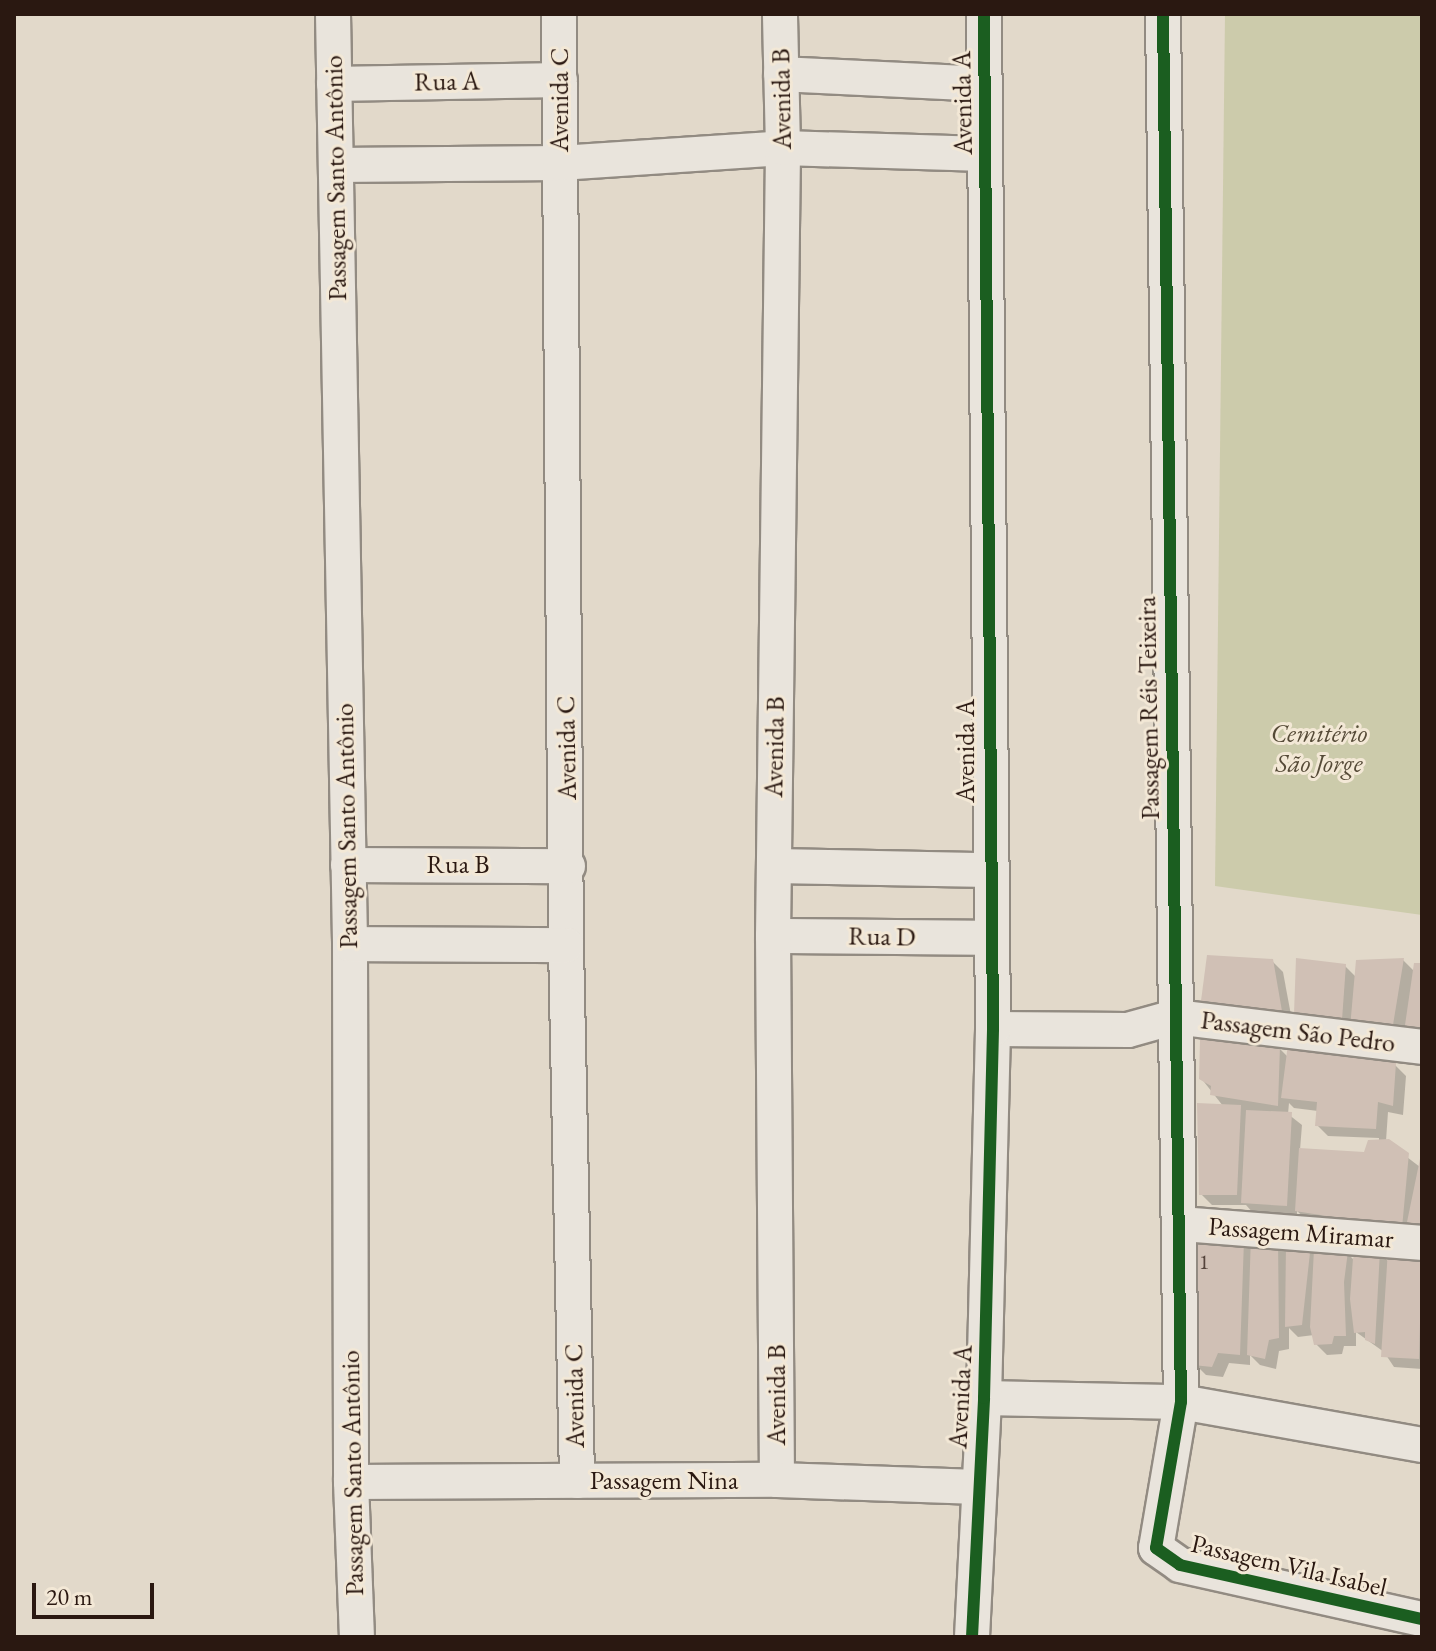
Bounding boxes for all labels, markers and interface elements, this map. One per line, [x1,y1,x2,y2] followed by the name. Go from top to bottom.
[544,48,576,152] street label: Avenida C
[766,48,798,150] street label: Avenida B
[946,51,980,155] street label: Avenida A
[318,55,354,301] street label: Passagem Santo Antônio
[414,66,480,98] street label: Rua A
[1131,596,1167,820] street label: Passagem Réis Teixeira
[550,696,584,800] street label: Avenida C
[759,696,791,798] street label: Avenida B
[950,699,982,803] street label: Avenida A
[329,703,365,949] street label: Passagem Santo Antônio
[1271,718,1367,780] park label: Cemitério São Jorge
[426,849,490,881] street label: Rua B
[848,921,916,953] street label: Rua D
[1199,1005,1397,1059] street label: Passagem São Pedro
[1207,1211,1395,1255] street label: Passagem Miramar
[1199,1249,1209,1275] house number: 1
[558,1344,592,1448] street label: Avenida C
[761,1344,793,1446] street label: Avenida B
[943,1344,979,1450] street label: Avenida A
[335,1350,371,1596] street label: Passagem Santo Antônio
[590,1465,738,1497] street label: Passagem Nina
[1188,1528,1390,1604] street label: Passagem Vila Isabel
[36,1567,158,1617] scale bar
[46,1581,93,1612] text: 20 m

